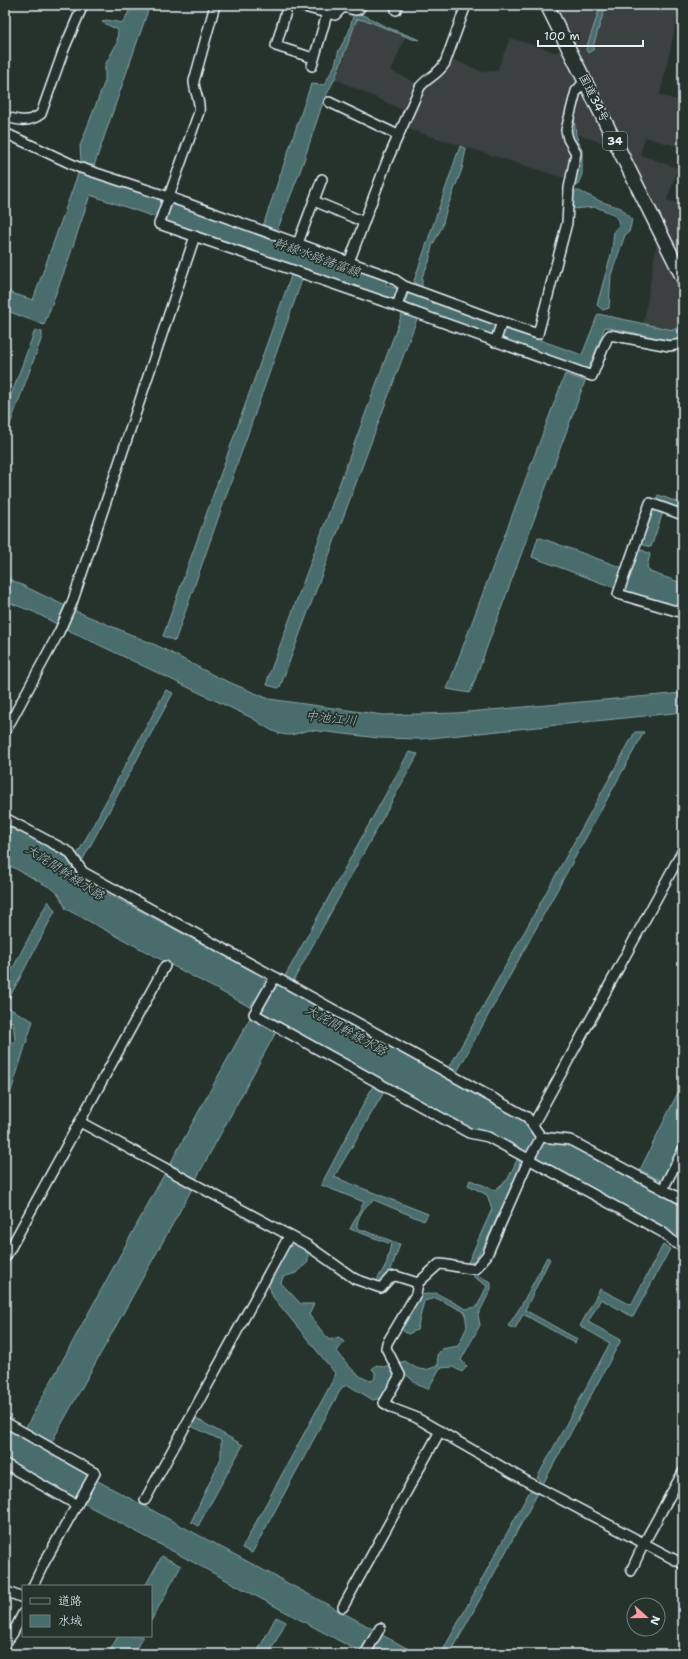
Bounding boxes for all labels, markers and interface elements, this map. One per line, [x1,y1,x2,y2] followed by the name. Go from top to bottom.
[538,22,643,48] scale bar
[544,28,580,44] text: 100 m
[575,71,613,125] street label: 国道34号
[603,132,627,150] road number: 34
[271,233,364,281] water label: 幹線水路諸富線
[304,707,358,729] water label: 中池江川
[22,840,109,904] water label: 大詫間幹線水路
[302,1001,391,1060] water label: 大詫間幹線水路
[22,1585,152,1637] legend
[58,1593,82,1609] text: 道路
[626,1597,666,1637] north arrow
[58,1613,82,1629] text: 水域
[646,1614,663,1627] text: N

